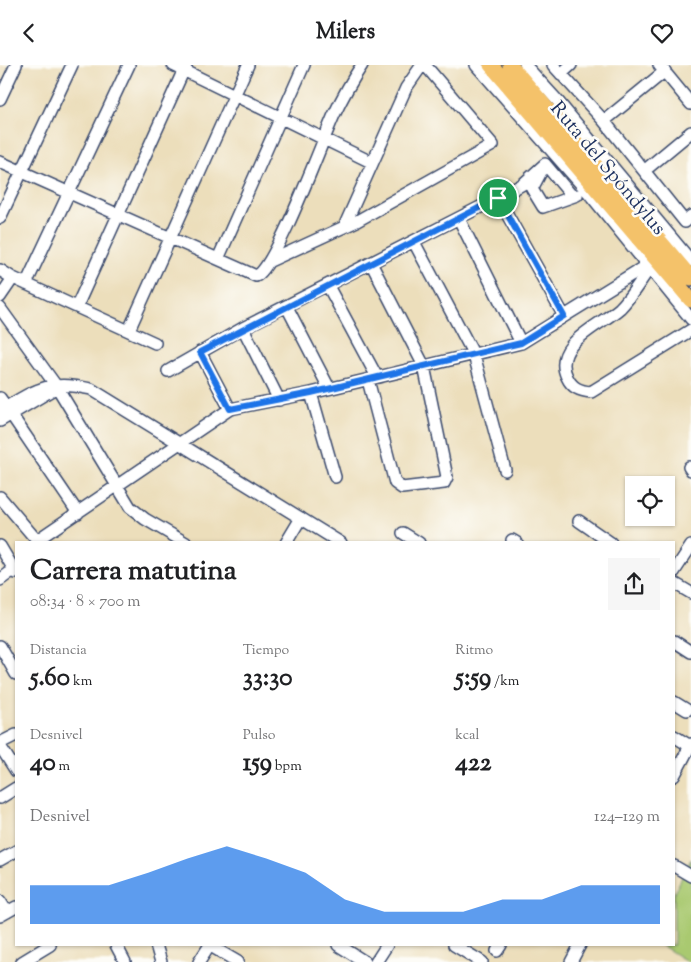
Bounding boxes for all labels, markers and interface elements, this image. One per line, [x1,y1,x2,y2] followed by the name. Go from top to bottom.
[316,17,375,49] text: Milers
[15,19,43,47] icon: back
[648,19,676,47] icon: heart
[542,96,672,242] street label: Ruta del Spóndylus
[477,177,519,219] pin
[484,184,512,212] icon: arrive
[625,476,675,526] map controls
[625,476,675,526] button: locate
[30,552,237,592] text: Carrera matutina
[608,558,660,610] button: share
[30,591,141,614] text: 08:34 · 8 × 700 m
[30,641,87,661] text: Distancia
[243,641,289,661] text: Tiempo
[455,641,493,661] text: Ritmo
[30,661,70,697] text: 5.60
[243,661,292,697] text: 33:30
[455,661,491,697] text: 5:59
[70,672,92,692] text: km
[491,672,519,692] text: /km
[30,726,83,746] text: Desnivel
[243,726,276,746] text: Pulso
[455,726,479,746] text: kcal
[30,746,56,782] text: 40
[243,746,272,782] text: 159
[455,746,491,782] text: 422
[56,757,70,777] text: m
[272,757,302,777] text: bpm
[30,806,90,829] text: Desnivel
[594,806,660,829] text: 124–129 m

